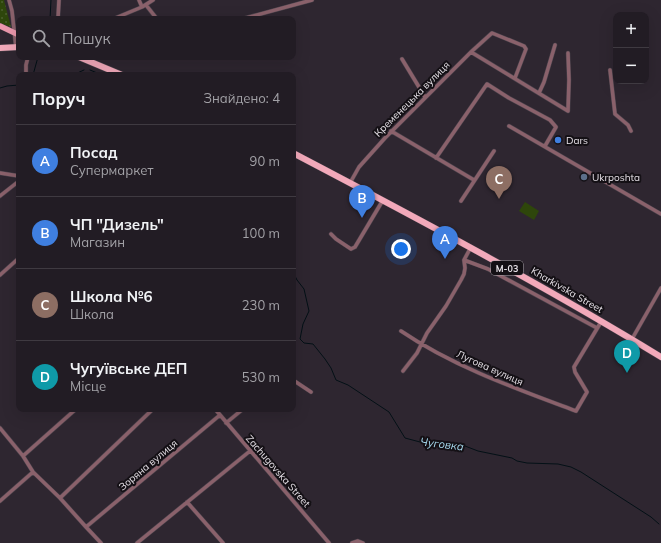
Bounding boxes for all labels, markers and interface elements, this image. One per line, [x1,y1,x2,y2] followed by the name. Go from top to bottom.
[613,12,649,84] map controls
[613,12,649,48] button: +
[16,16,296,60] search box
[30,27,52,49] icon: search
[62,29,111,48] text: Пошук
[613,48,649,84] button: −
[371,58,453,140] street label: Кременецька вулиця
[32,88,85,109] text: Поруч
[203,90,280,106] text: Знайдено: 4
[566,134,588,147] place label: Dars
[553,135,563,145] marker: Dars
[70,143,117,162] text: Посад
[40,153,50,169] text: A
[250,153,280,169] text: 90 m
[70,162,153,178] text: Супермаркет
[486,166,512,199] pin: C
[592,171,640,184] place label: Ukrposhta
[579,172,589,182] marker: Ukrposhta
[349,185,375,218] pin: B
[70,215,164,234] text: ЧП "Дизель"
[41,225,49,241] text: B
[242,225,280,241] text: 100 m
[432,226,458,259] pin: A
[70,234,125,250] text: Магазин
[391,239,411,259] your location
[491,261,523,275] road number: М-03
[529,264,606,316] street label: Kharkivska Street
[70,287,152,306] text: Школа №6
[41,297,49,313] text: C
[242,297,280,313] text: 230 m
[70,306,114,322] text: Школа
[614,340,640,373] pin: D
[455,347,525,389] street label: Лугова вулиця
[70,359,187,378] text: Чугуївське ДЕП
[40,369,50,385] text: D
[242,369,280,385] text: 530 m
[70,378,106,394] text: Місце
[243,432,313,510] street label: Zachugovska Street
[419,434,465,454] water label: Чуговка
[116,437,180,493] street label: Зоряна вулиця

